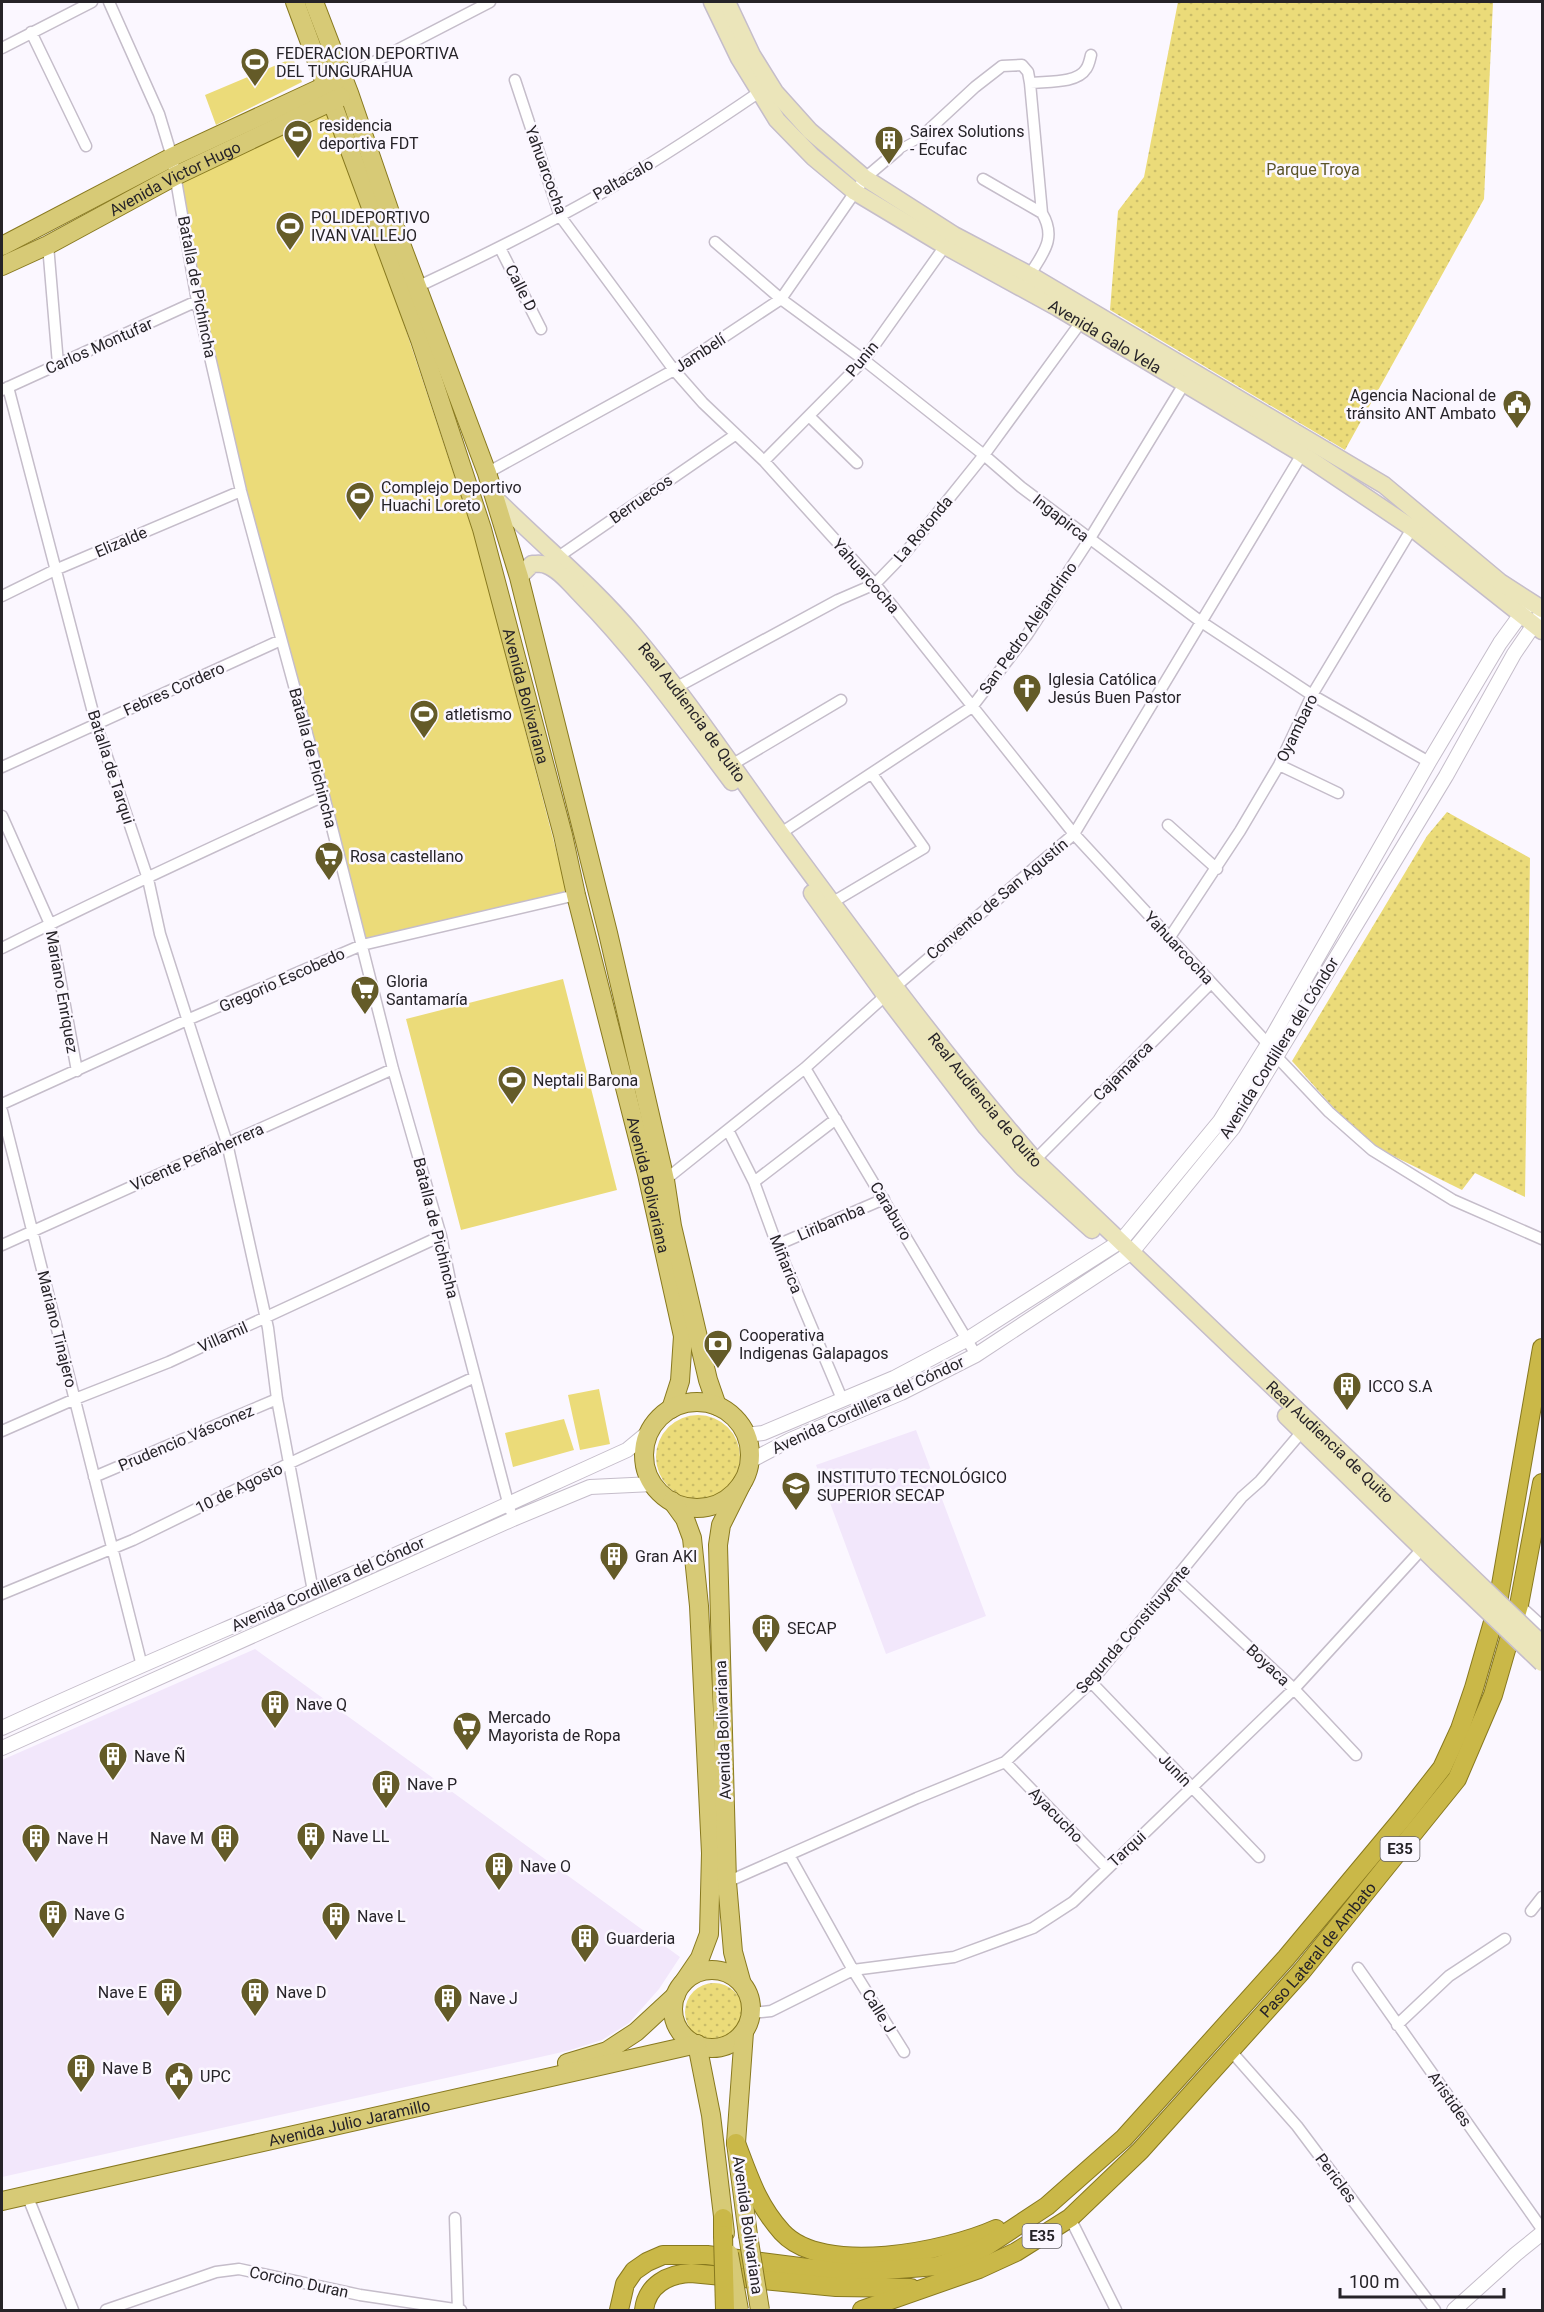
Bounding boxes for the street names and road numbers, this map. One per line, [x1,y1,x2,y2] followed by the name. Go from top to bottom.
[521,123,571,217] street label: Yahuarcocha
[106,137,244,219] street label: Avenida Victor Hugo
[589,154,657,204] street label: Paltacalo
[174,214,220,360] street label: Batalla de Pichincha
[501,261,541,315] street label: Calle D
[1045,295,1165,377] street label: Avenida Galo Vela
[42,314,156,378] street label: Carlos Montufar
[671,329,730,376] street label: Jambelí
[842,337,882,381] street label: Punin
[606,470,676,528] street label: Berruecos
[1029,490,1093,546] street label: Ingapirca
[890,492,956,566] street label: La Rotonda
[92,523,150,561] street label: Elizalde
[828,535,904,617] street label: Yahuarcocha
[975,558,1081,698] street label: San Pedro Alejandrino
[499,626,553,766] street label: Avenida Bolivariana
[635,638,750,785] street label: Real Audiencia de Quito
[120,658,228,720] street label: Febres Cordero
[285,686,341,830] street label: Batalla de Pichincha
[1272,691,1322,765] street label: Oyambaro
[84,708,138,826] street label: Batalla de Tarqui
[923,834,1071,964] street label: Convento de San Agustín
[1140,908,1218,988] street label: Yahuarcocha
[42,929,82,1055] street label: Mariano Enriquez
[216,944,348,1016] street label: Gregorio Escobedo
[1215,954,1343,1142] street label: Avenida Cordillera del Cóndor
[924,1029,1046,1171] street label: Real Audiencia de Quito
[1089,1037,1157,1105] street label: Cajamarca
[623,1115,674,1255] street label: Avenida Bolivariana
[127,1119,267,1195] street label: Vicente Peñaherrera
[409,1156,463,1300] street label: Batalla de Pichincha
[866,1178,916,1244] street label: Caraburo
[795,1199,867,1245] street label: Liribamba
[766,1232,806,1296] street label: Miñarica
[33,1268,81,1390] street label: Mariano Tinajero
[195,1318,251,1356] street label: Villamil
[769,1352,968,1458] street label: Avenida Cordillera del Cóndor
[1263,1376,1398,1507] street label: Real Audiencia de Quito
[115,1401,257,1475] street label: Prudencio Vásconez
[192,1459,286,1517] street label: 10 de Agosto
[228,1532,428,1635] street label: Avenida Cordillera del Cóndor
[1072,1561,1194,1697] street label: Segunda Constituyente
[1242,1640,1294,1690] street label: Boyaca
[711,1660,735,1800] street label: Avenida Bolivariana
[1155,1749,1195,1791] street label: Junín
[1025,1783,1087,1847] street label: Ayacucho
[1104,1827,1150,1871] street label: Tarqui
[1380,1837,1420,1861] road number: E35
[1256,1878,1380,2021] street label: Paso Lateral de Ambato
[858,1986,900,2036] street label: Calle J
[1424,2068,1476,2130] street label: Aristides
[267,2095,432,2150] street label: Avenida Julio Jaramillo
[1311,2150,1361,2206] street label: Pericles
[729,2155,767,2295] street label: Avenida Bolivariana
[1022,2224,1062,2248] road number: E35
[248,2262,350,2302] street label: Corcino Duran

